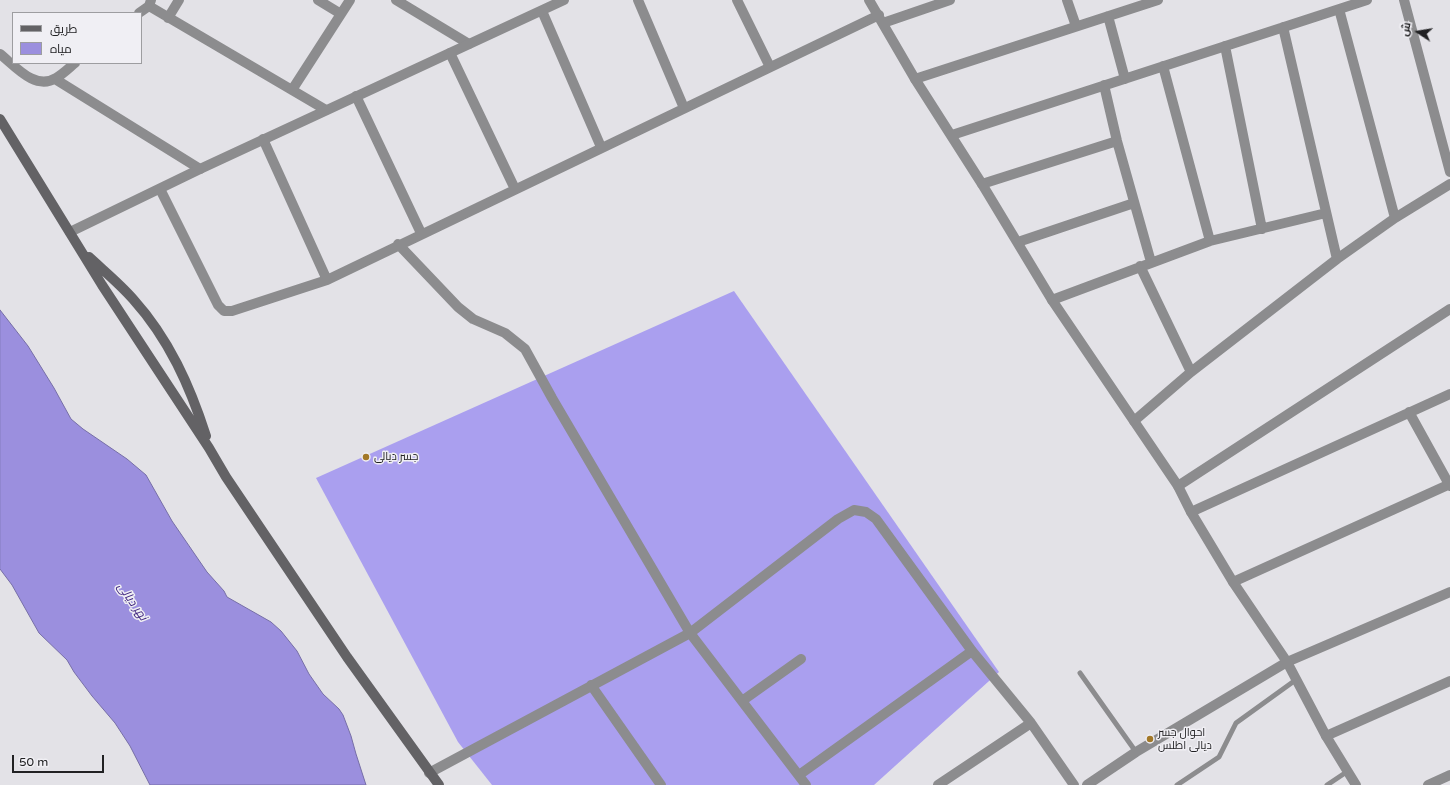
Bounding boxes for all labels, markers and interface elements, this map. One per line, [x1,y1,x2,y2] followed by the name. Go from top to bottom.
[12,12,142,64] legend
[1398,12,1438,52] north arrow
[1398,21,1414,38] text: ش
[50,22,77,36] text: طريق
[50,42,72,56] text: مياه
[374,450,418,464] place label: جسر ديالى
[361,452,371,462] marker: جسر ديالى
[114,580,150,624] water label: نهر ديالى
[1158,726,1212,752] place label: احوال جسر ديالى اطلس
[1145,734,1155,744] marker: احوال جسر ديالى اطلس
[14,747,106,773] scale bar
[19,755,48,769] text: 50 m

